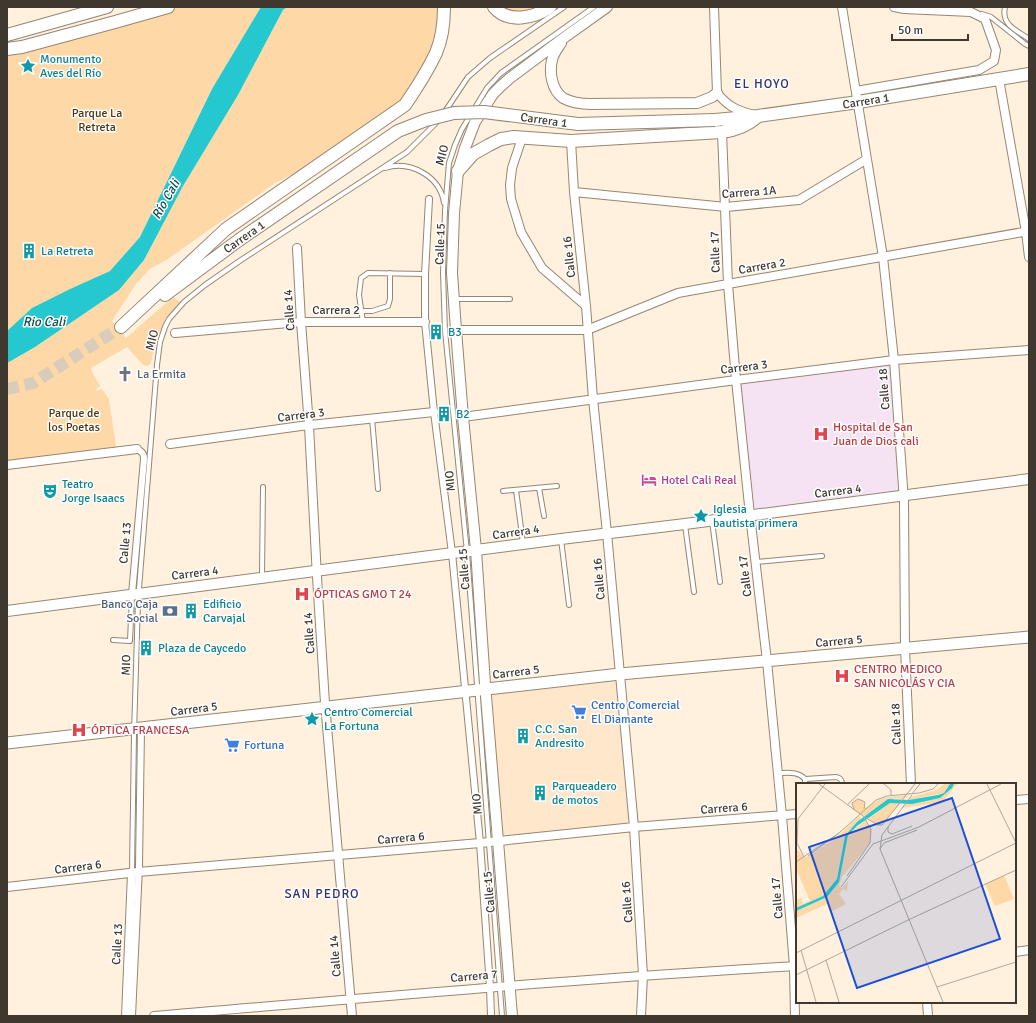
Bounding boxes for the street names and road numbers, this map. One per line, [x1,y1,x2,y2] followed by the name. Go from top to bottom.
[841,90,891,113] street label: Carrera 1
[519,110,568,131] street label: Carrera 1
[433,143,452,167] street label: MIO
[721,183,778,202] street label: Carrera 1A
[221,218,268,257] street label: Carrera 1
[432,223,449,265] street label: Calle 15
[707,231,724,273] street label: Calle 17
[560,235,579,278] street label: Calle 16
[737,255,787,278] street label: Carrera 2
[281,288,298,331] street label: Calle 14
[312,303,360,318] street label: Carrera 2
[143,328,162,352] street label: MIO
[720,357,769,378] street label: Carrera 3
[876,368,893,410] street label: Calle 18
[277,405,326,426] street label: Carrera 3
[442,470,459,492] street label: MIO
[814,481,863,502] street label: Carrera 4
[116,522,135,564] street label: Calle 13
[492,522,541,543] street label: Carrera 4
[456,548,473,590] street label: Calle 15
[736,554,755,598] street label: Calle 17
[590,558,609,600] street label: Calle 16
[171,563,220,584] street label: Carrera 4
[301,611,318,654] street label: Calle 14
[815,632,863,651] street label: Carrera 5
[119,654,134,676] street label: MIO
[492,662,541,683] street label: Carrera 5
[170,699,219,720] street label: Carrera 5
[888,703,905,745] street label: Calle 18
[469,793,486,815] street label: MIO
[700,799,748,818] street label: Carrera 6
[377,829,425,848] street label: Carrera 6
[54,857,103,878] street label: Carrera 6
[480,871,499,913] street label: Calle 15
[768,877,787,919] street label: Calle 17
[619,881,636,923] street label: Calle 16
[109,923,126,965] street label: Calle 13
[326,934,345,977] street label: Calle 14
[450,967,498,986] street label: Carrera 7

